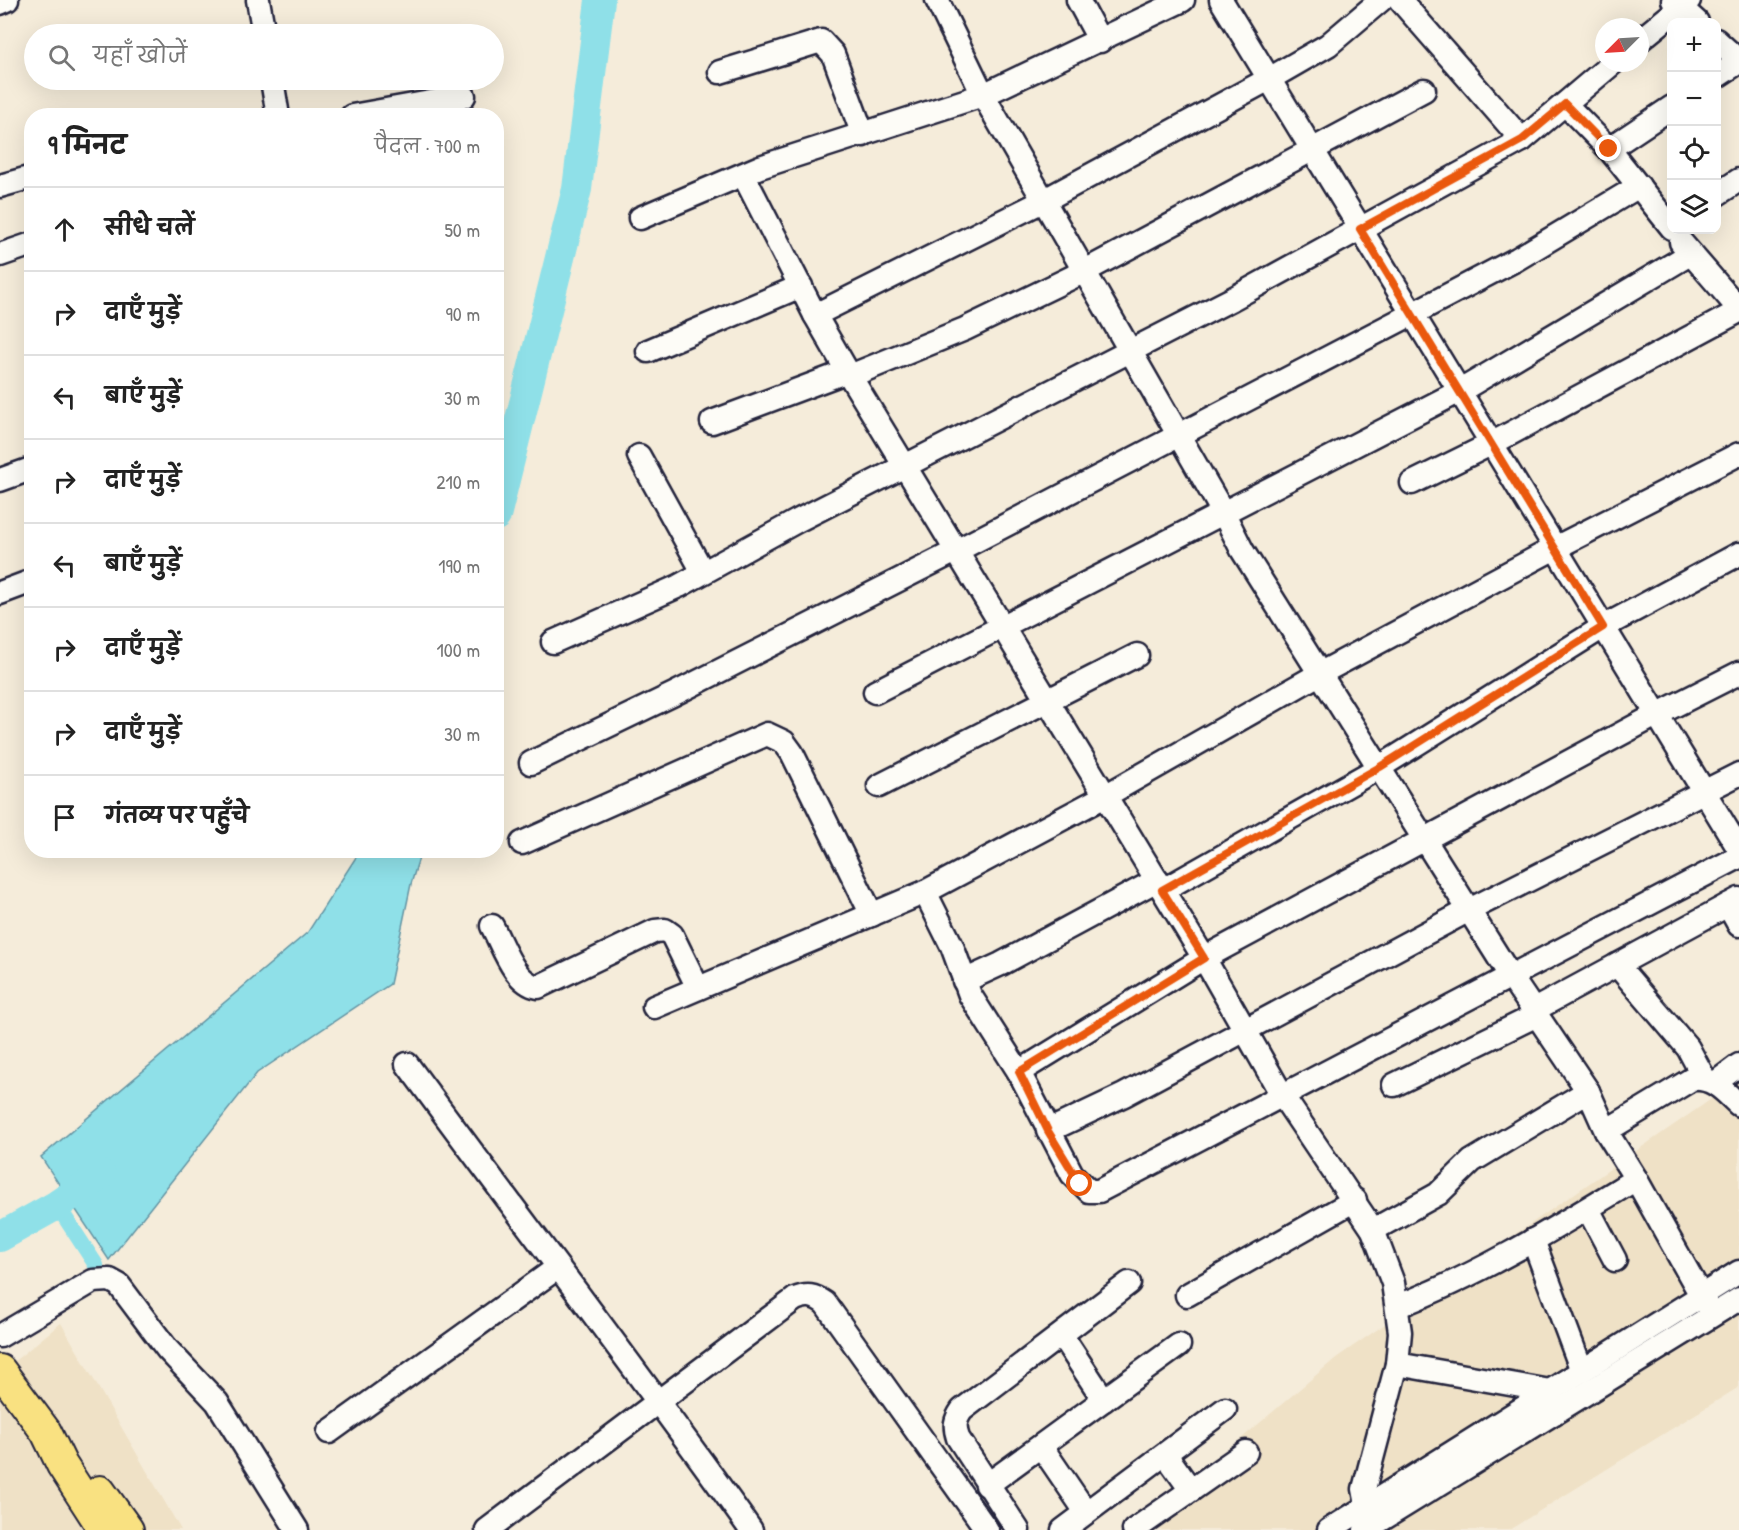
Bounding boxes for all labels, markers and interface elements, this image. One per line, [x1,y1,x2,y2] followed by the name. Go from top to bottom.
[1595,18,1649,72] north arrow
[1667,18,1721,234] map controls
[1667,18,1721,72] button: +
[24,24,504,90] search box
[93,40,187,70] text: यहाँ खोजें
[45,41,78,74] icon: search
[1667,72,1721,126] button: −
[1667,126,1721,180] button: locate
[48,127,127,162] text: 9 मिनट
[375,132,480,159] text: पैदल · 700 m
[1595,135,1621,161] route end
[1667,180,1721,234] button: layers
[105,212,195,242] text: सीधे चलें
[48,213,81,246] icon: ahead
[444,216,480,243] text: 50 m
[105,296,181,326] text: दाएँ मुड़ें
[48,297,81,330] icon: right
[446,300,480,327] text: 90 m
[105,380,182,410] text: बाएँ मुड़ें
[48,381,81,414] icon: left
[444,384,480,411] text: 30 m
[105,464,181,494] text: दाएँ मुड़ें
[48,465,81,498] icon: right
[436,468,480,495] text: 210 m
[105,548,182,578] text: बाएँ मुड़ें
[48,549,81,582] icon: left
[438,552,480,579] text: 190 m
[105,632,181,662] text: दाएँ मुड़ें
[48,633,81,666] icon: right
[437,636,480,663] text: 100 m
[105,716,181,746] text: दाएँ मुड़ें
[48,717,81,750] icon: right
[444,720,480,747] text: 30 m
[105,800,249,830] text: गंतव्य पर पहुँचे
[48,801,81,834] icon: arrive
[1066,1170,1092,1196] route start

